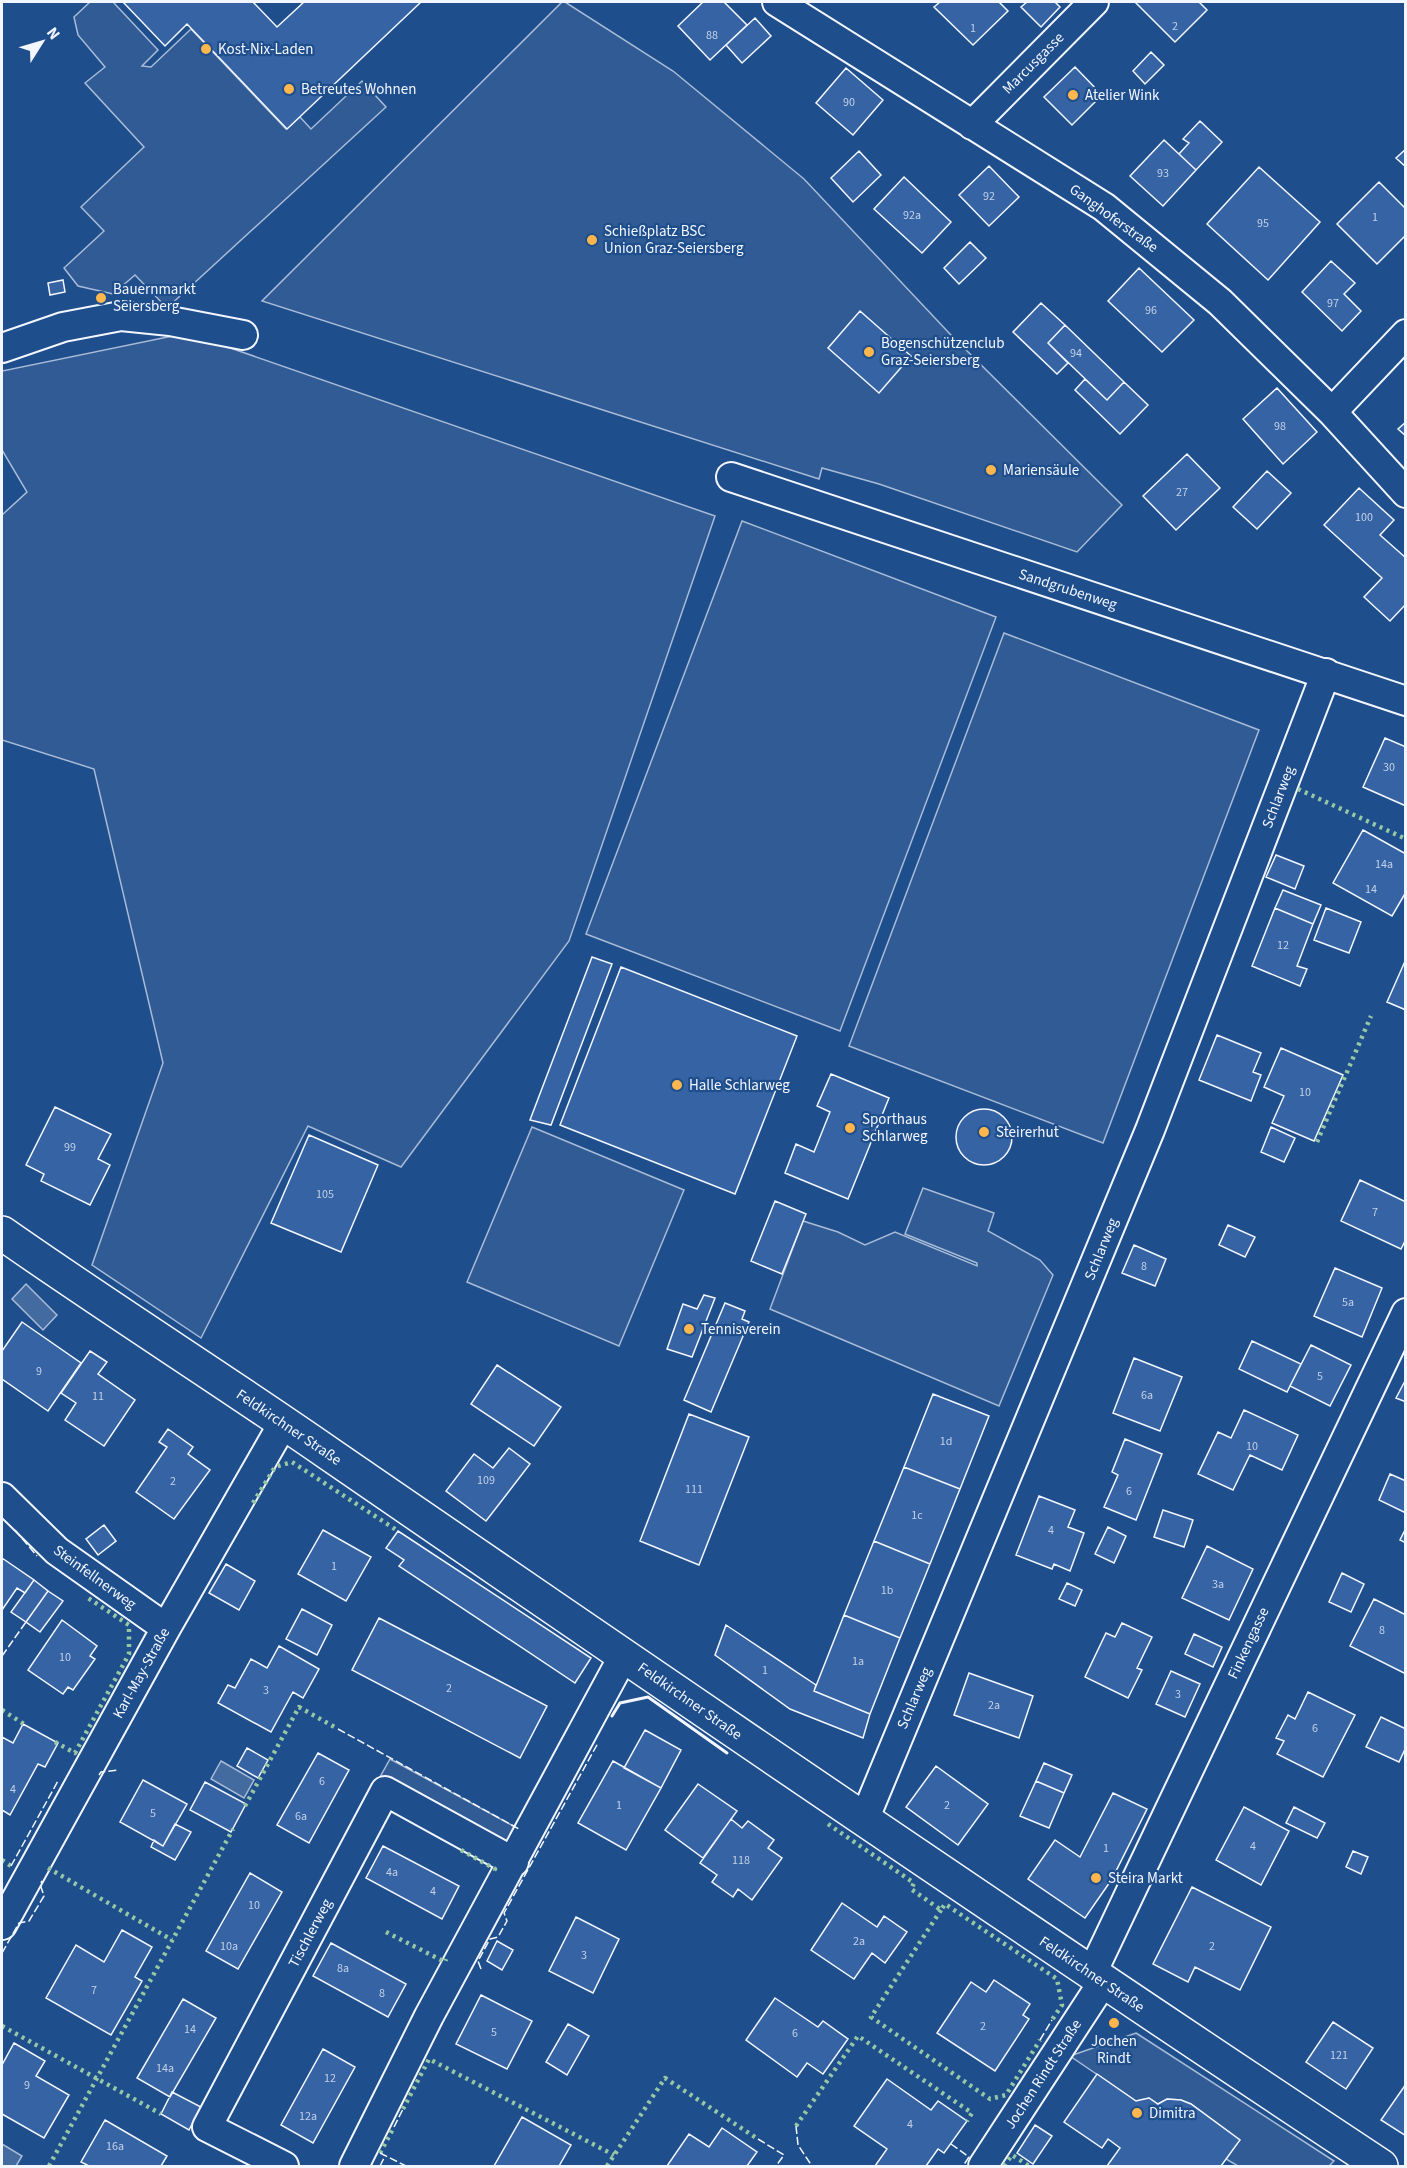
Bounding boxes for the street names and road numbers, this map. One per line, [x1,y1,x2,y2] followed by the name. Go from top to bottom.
[998,28,1069,99] street label: Marcusgasse
[1065,179,1162,258] street label: Ganghoferstraße
[1016,564,1120,615] street label: Sandgrubenweg
[1257,762,1300,832] street label: Schlarweg
[1079,1214,1124,1283] street label: Schlarweg
[232,1384,346,1471] street label: Feldkirchner Straße
[49,1540,141,1615] street label: Steinfellnerweg
[1223,1604,1274,1683] street label: Finkengasse
[108,1624,175,1723] street label: Karl-May-Straße
[633,1658,746,1745] street label: Feldkirchner Straße
[892,1664,937,1732] street label: Schlarweg
[283,1895,338,1971] street label: Tischlerweg
[1035,1931,1149,2018] street label: Feldkirchner Straße
[1000,2015,1087,2133] street label: Jochen Rindt Straße

